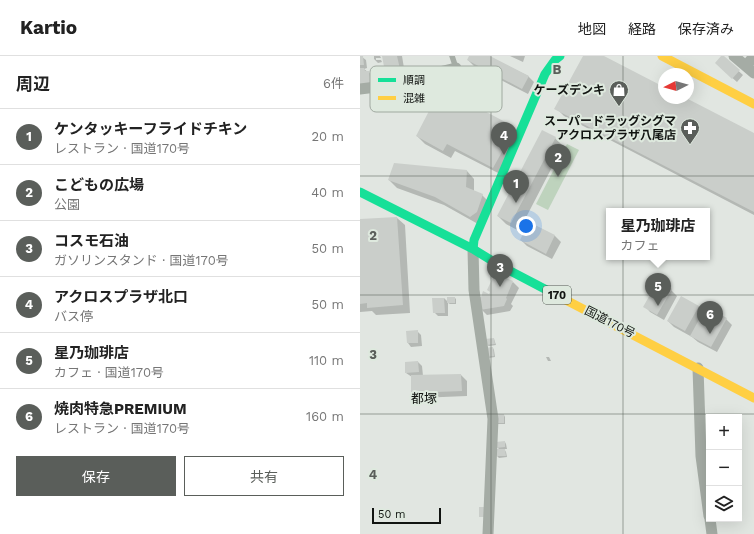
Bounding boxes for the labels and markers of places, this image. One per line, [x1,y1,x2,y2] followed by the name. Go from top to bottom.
[608,79,630,107] shop icon: ケーズデンキ
[534,83,605,97] place label: ケーズデンキ
[544,114,676,142] place label: スーパードラッグシグマ アクロスプラザ八尾店
[679,117,701,145] pharmacy icon: スーパードラッグシグマ アクロスプラザ八尾店
[491,122,517,155] pin: 4
[545,144,571,177] pin: 2
[503,170,529,203] pin: 1
[487,254,513,287] pin: 3
[645,273,671,306] pin: 5
[697,301,723,334] pin: 6

